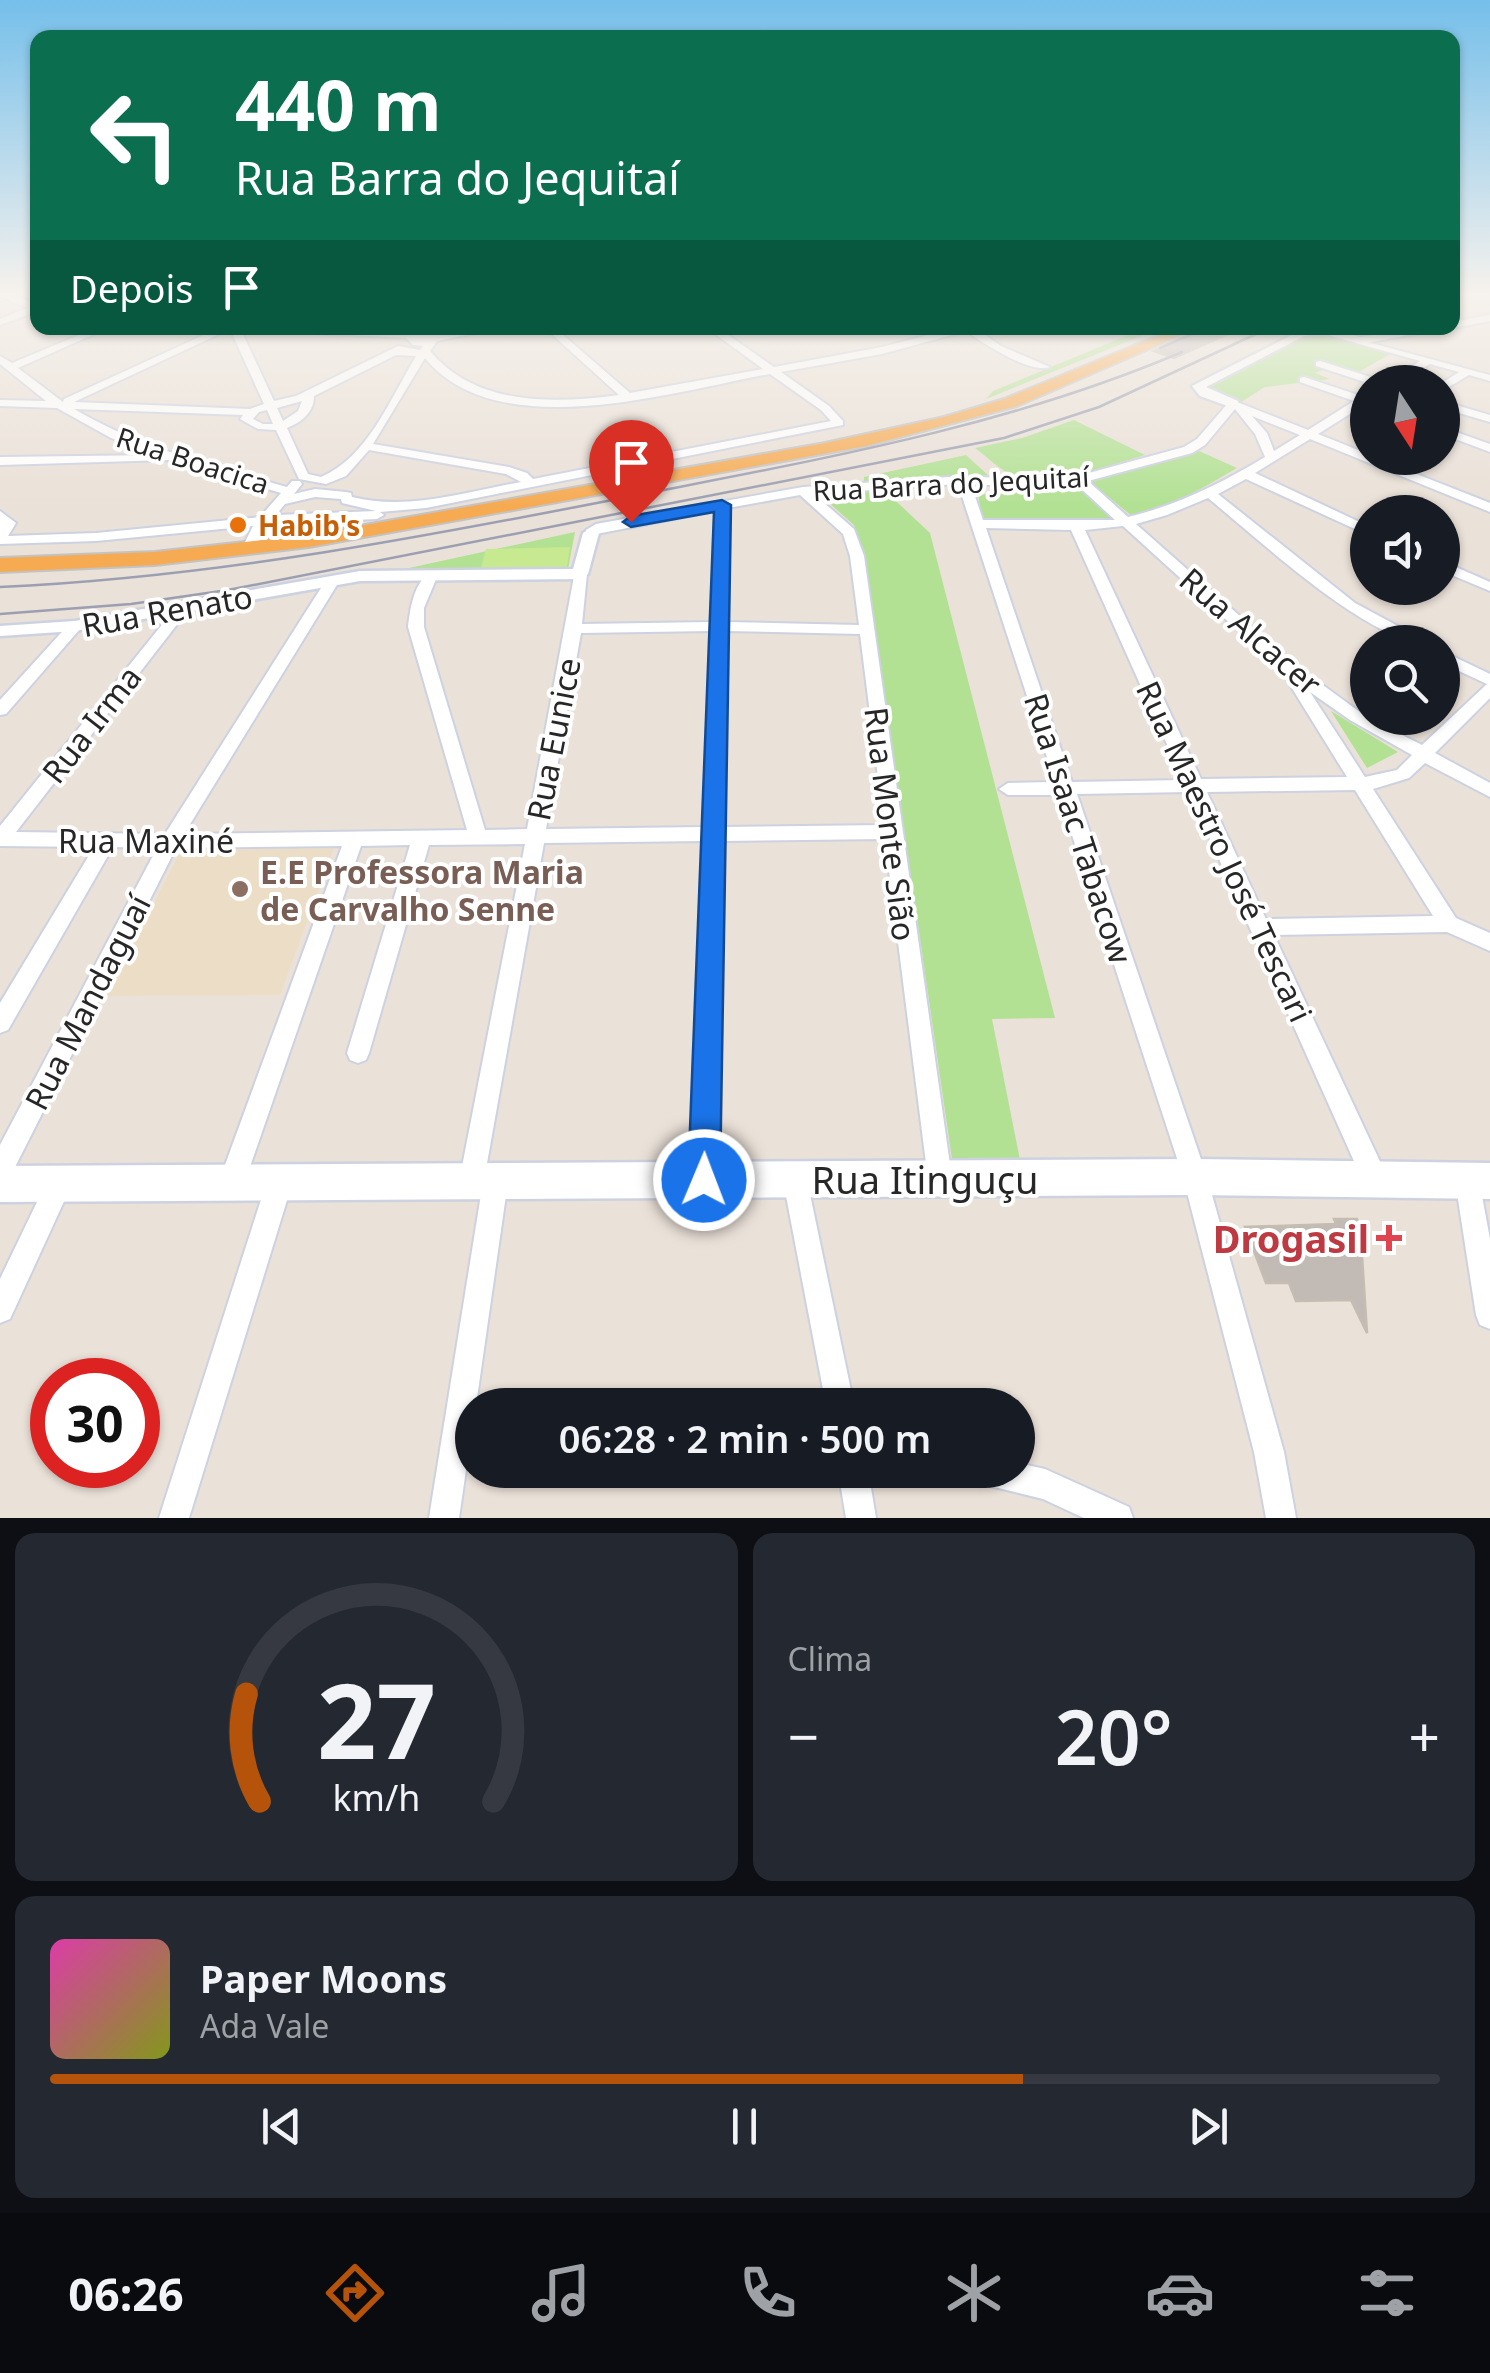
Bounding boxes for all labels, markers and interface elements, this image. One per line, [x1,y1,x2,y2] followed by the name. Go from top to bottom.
[235,56,442,152] text: 440 m
[70,70,200,200] icon: left
[235,147,680,208] text: Rua Barra do Jequitaí
[214,260,269,315] icon: arrive
[70,262,194,314] text: Depois
[1350,365,1460,475] north arrow
[1350,365,1460,735] map controls
[112,417,274,503] street label: Rua Boacica
[589,420,674,523] pin
[604,435,659,490] icon: arrive
[812,457,1091,509] street label: Rua Barra do Jequitaí
[1350,495,1460,605] button: sound
[258,506,360,544] place label: Habib's
[227,514,249,536] marker: Habib's
[1171,558,1331,704] street label: Rua Alcacer
[78,574,256,646] street label: Rua Renato
[1350,625,1460,735] button: search
[516,654,590,824] street label: Rua Eunice
[32,656,150,792] street label: Rua Irma
[1127,674,1323,1028] street label: Rua Maestro José Tescari
[1015,687,1143,969] street label: Rua Isaac Tabacow
[855,705,927,943] street label: Rua Monte Sião
[58,819,234,862] street label: Rua Maxiné
[260,850,584,930] place label: E.E Professora Maria de Carvalho Senne
[229,878,251,900] marker: E.E Professora Maria de Carvalho Senne
[14,886,160,1117] street label: Rua Mandaguaí
[652,1128,756,1232] position arrow
[812,1153,1038,1205] street label: Rua Itinguçu
[1213,1212,1369,1264] place label: Drogasil
[1378,1227,1400,1249] marker: Drogasil
[30,1358,160,1488] speed limit sign: 30
[559,1412,931,1464] text: 06:28 · 2 min · 500 m
[788,1637,872,1680] text: Clima
[317,1648,436,1789] text: 27
[1055,1685,1173,1787] text: 20°
[788,1698,819,1773] text: −
[1409,1698,1440,1773] text: +
[332,1773,420,1821] text: km/h
[200,1952,447,2004] text: Paper Moons
[200,2004,329,2047] text: Ada Vale
[254,2099,309,2154] icon: previous
[717,2099,772,2154] icon: pause
[1181,2099,1236,2154] icon: next
[320,2258,390,2328] icon: directions
[526,2258,596,2328] icon: music
[733,2258,803,2328] icon: phone
[939,2258,1009,2328] icon: climate
[1145,2258,1215,2328] icon: car
[1352,2258,1422,2328] icon: filters
[68,2263,184,2324] text: 06:26

